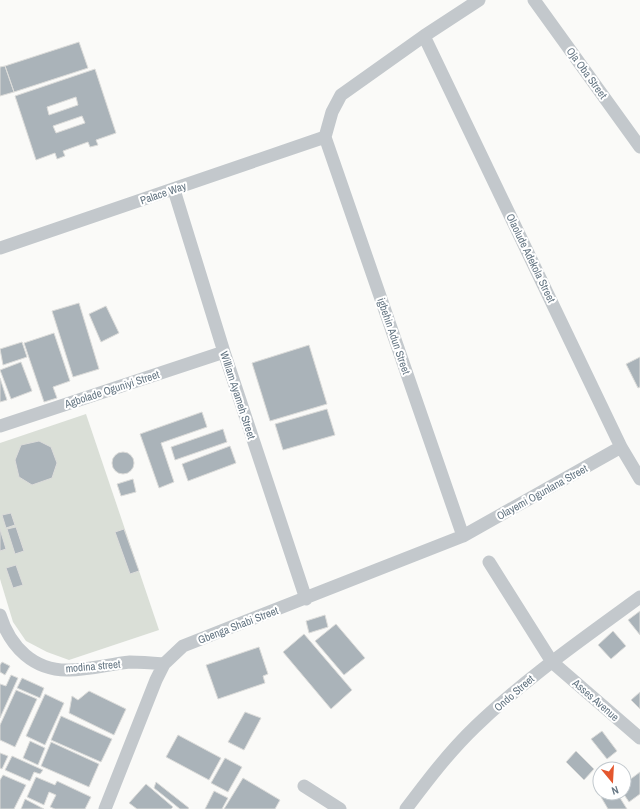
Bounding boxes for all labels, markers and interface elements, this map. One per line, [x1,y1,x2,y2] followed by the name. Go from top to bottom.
[564,45,611,102] street label: Oja Oba Street
[138,178,188,207] street label: Palace Way
[503,211,559,305] street label: Olaolude Adekola Street
[374,296,414,376] street label: igbehin Adun Street
[217,349,259,441] street label: William Ayameh Street
[62,367,162,411] street label: Agbolade Oguniyi Street
[494,461,590,523] street label: Olayemi Ogunlana Street
[196,603,281,647] street label: Gbenga Shabi Street
[65,657,122,675] street label: modina street
[491,671,537,714] street label: Ondo Street
[569,675,622,724] street label: Asses Avenue
[592,761,632,801] north arrow
[610,783,620,798] text: N

